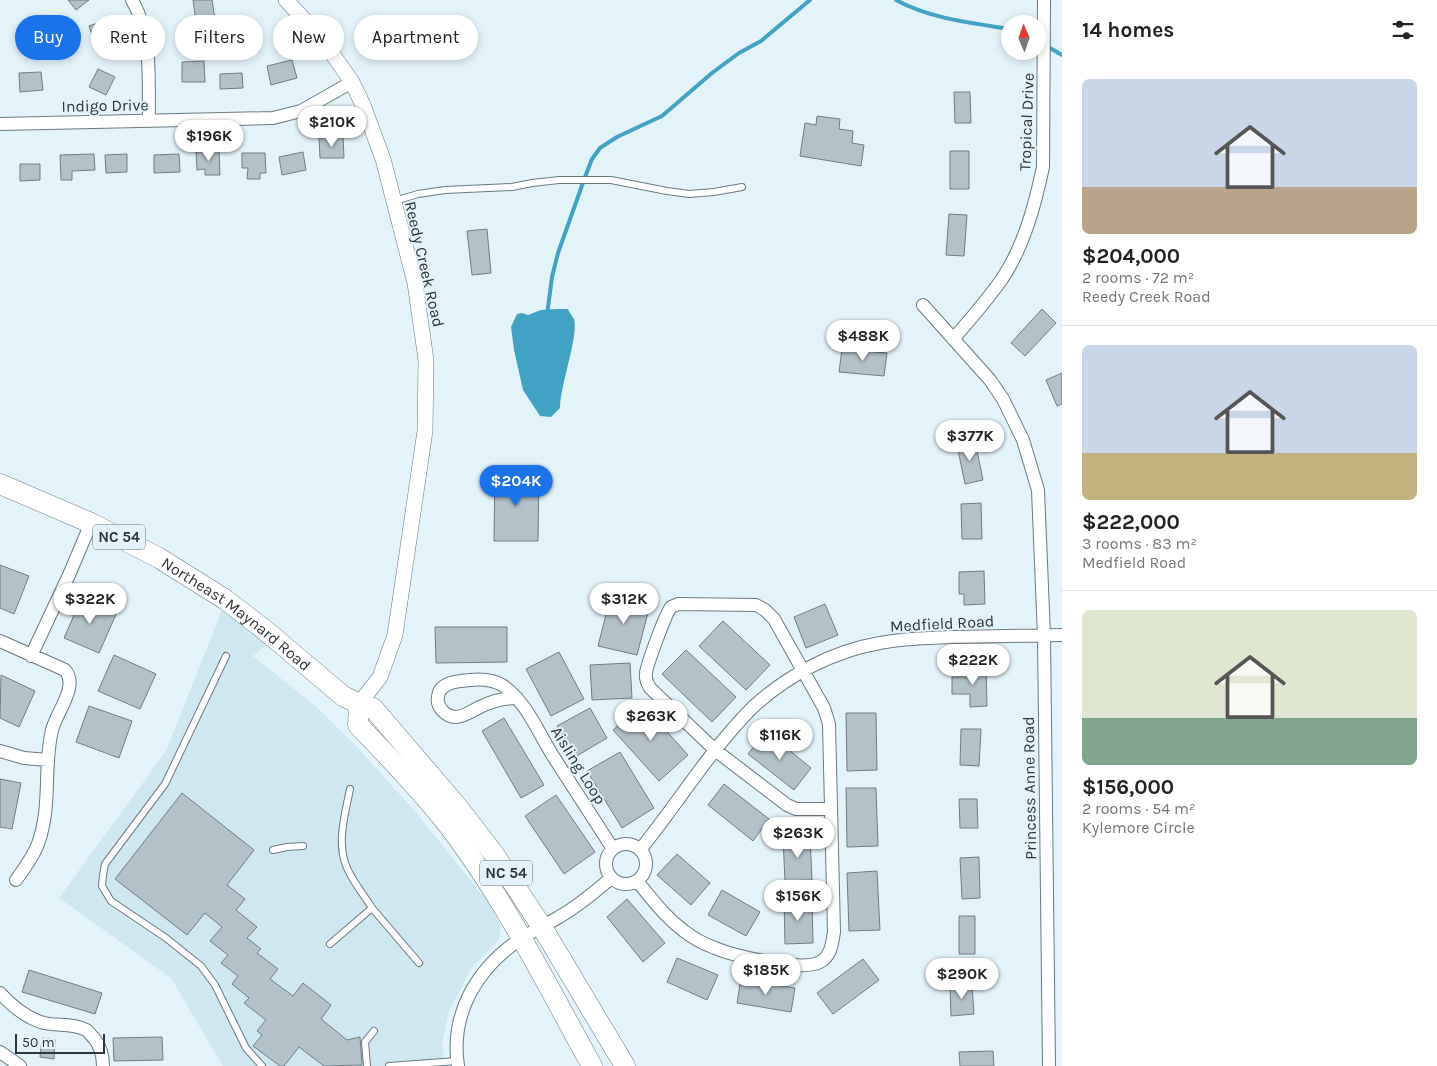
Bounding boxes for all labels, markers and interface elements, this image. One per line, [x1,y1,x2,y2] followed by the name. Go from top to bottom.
[15,15,81,60] chip: Buy
[91,15,165,60] chip: Rent
[175,15,263,60] chip: Filters
[273,15,344,60] chip: New
[354,15,478,60] chip: Apartment
[1001,15,1046,60] north arrow
[1001,15,1046,60] map controls
[1389,16,1417,44] icon: filters
[1082,18,1174,42] text: 14 homes
[1015,73,1038,171] street label: Tropical Drive
[61,95,149,116] street label: Indigo Drive
[297,106,367,148] pin: $210K
[309,112,356,131] text: $210K
[1205,112,1295,202] icon: home
[174,120,244,162] pin: $196K
[186,126,232,145] text: $196K
[401,199,448,329] street label: Reedy Creek Road
[1082,244,1180,268] text: $204,000
[1082,268,1194,287] text: 2 rooms · 72 m²
[1082,287,1211,306] text: Reedy Creek Road
[828,320,898,362] pin: $488K
[837,326,889,345] text: $488K
[1205,377,1295,467] icon: home
[935,420,1005,462] pin: $377K
[946,426,994,445] text: $377K
[481,464,551,507] pin: $204K
[491,471,541,490] text: $204K
[1082,510,1180,534] text: $222,000
[93,524,145,550] road number: NC 54
[1082,534,1197,553] text: 3 rooms · 83 m²
[158,553,315,675] street label: Northeast Maynard Road
[1082,553,1186,572] text: Medfield Road
[55,582,125,625] pin: $322K
[589,582,659,625] pin: $312K
[65,589,115,608] text: $322K
[601,589,647,608] text: $312K
[889,611,995,636] street label: Medfield Road
[1205,642,1295,732] icon: home
[938,644,1008,686] pin: $222K
[948,650,998,669] text: $222K
[616,700,686,742] pin: $263K
[626,706,676,725] text: $263K
[1019,716,1040,860] street label: Princess Anne Road
[745,718,815,761] pin: $116K
[547,723,610,808] street label: Aisling Loop
[759,725,801,744] text: $116K
[1082,775,1174,799] text: $156,000
[1082,799,1195,818] text: 2 rooms · 54 m²
[763,816,833,859] pin: $263K
[1082,818,1195,837] text: Kylemore Circle
[773,823,823,842] text: $263K
[480,860,532,886] road number: NC 54
[763,880,833,922] pin: $156K
[775,886,821,905] text: $156K
[731,954,801,996] pin: $185K
[927,958,997,1000] pin: $290K
[743,960,789,979] text: $185K
[936,964,988,983] text: $290K
[15,1031,105,1054] scale bar
[22,1034,55,1051] text: 50 m

